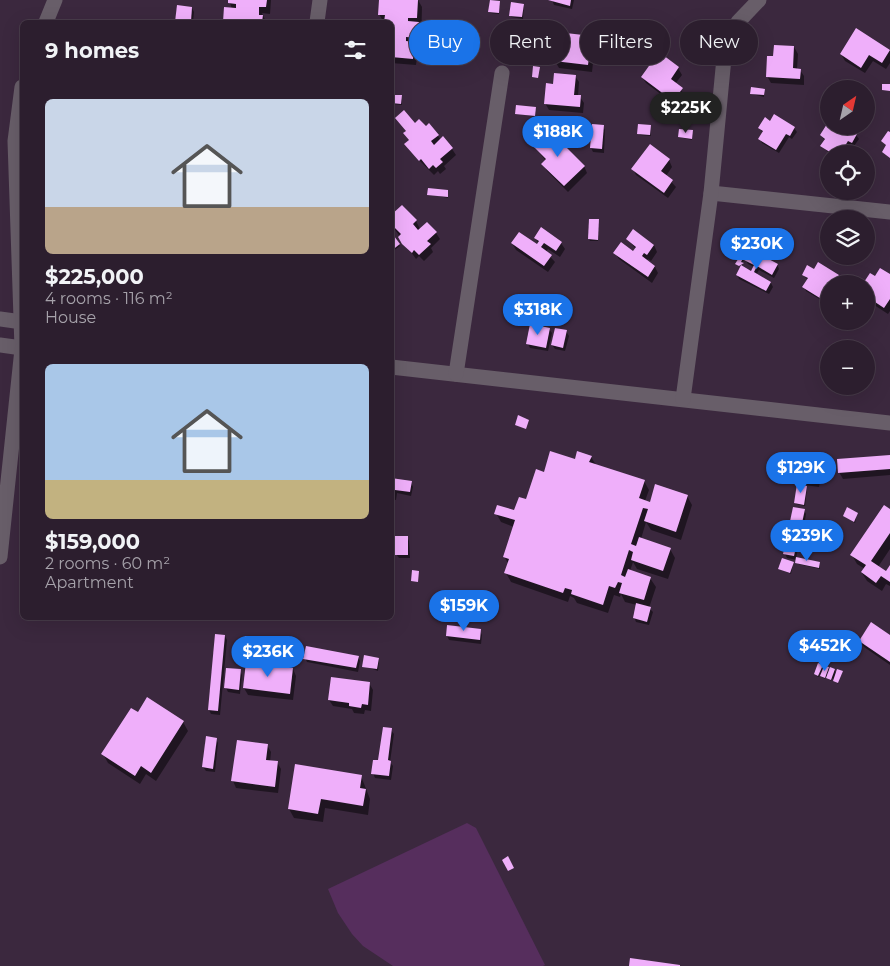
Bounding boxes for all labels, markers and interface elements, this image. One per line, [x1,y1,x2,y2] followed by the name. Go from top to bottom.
[409,20,480,65] chip: Buy
[490,20,570,65] chip: Rent
[580,20,670,65] chip: Filters
[680,20,758,65] chip: New
[341,36,369,64] icon: filters
[45,38,139,63] text: 9 homes
[820,80,875,135] north arrow
[820,80,875,395] map controls
[651,92,721,134] pin: $225K
[661,98,711,117] text: $225K
[523,116,593,158] pin: $188K
[533,122,583,141] text: $188K
[162,131,252,221] icon: home
[820,145,875,200] button: locate
[820,210,875,265] button: layers
[722,228,792,270] pin: $230K
[731,234,783,253] text: $230K
[45,264,144,289] text: $225,000
[820,275,875,330] button: +
[45,289,173,308] text: 4 rooms · 116 m²
[503,294,573,336] pin: $318K
[514,300,562,319] text: $318K
[45,308,96,327] text: House
[820,340,875,395] button: −
[162,396,252,486] icon: home
[766,452,836,494] pin: $129K
[777,458,825,477] text: $129K
[772,520,842,562] pin: $239K
[781,526,833,545] text: $239K
[45,529,140,554] text: $159,000
[45,554,170,573] text: 2 rooms · 60 m²
[45,573,134,592] text: Apartment
[429,590,499,632] pin: $159K
[440,596,488,615] text: $159K
[790,630,860,672] pin: $452K
[233,636,303,678] pin: $236K
[799,636,851,655] text: $452K
[242,642,294,661] text: $236K

